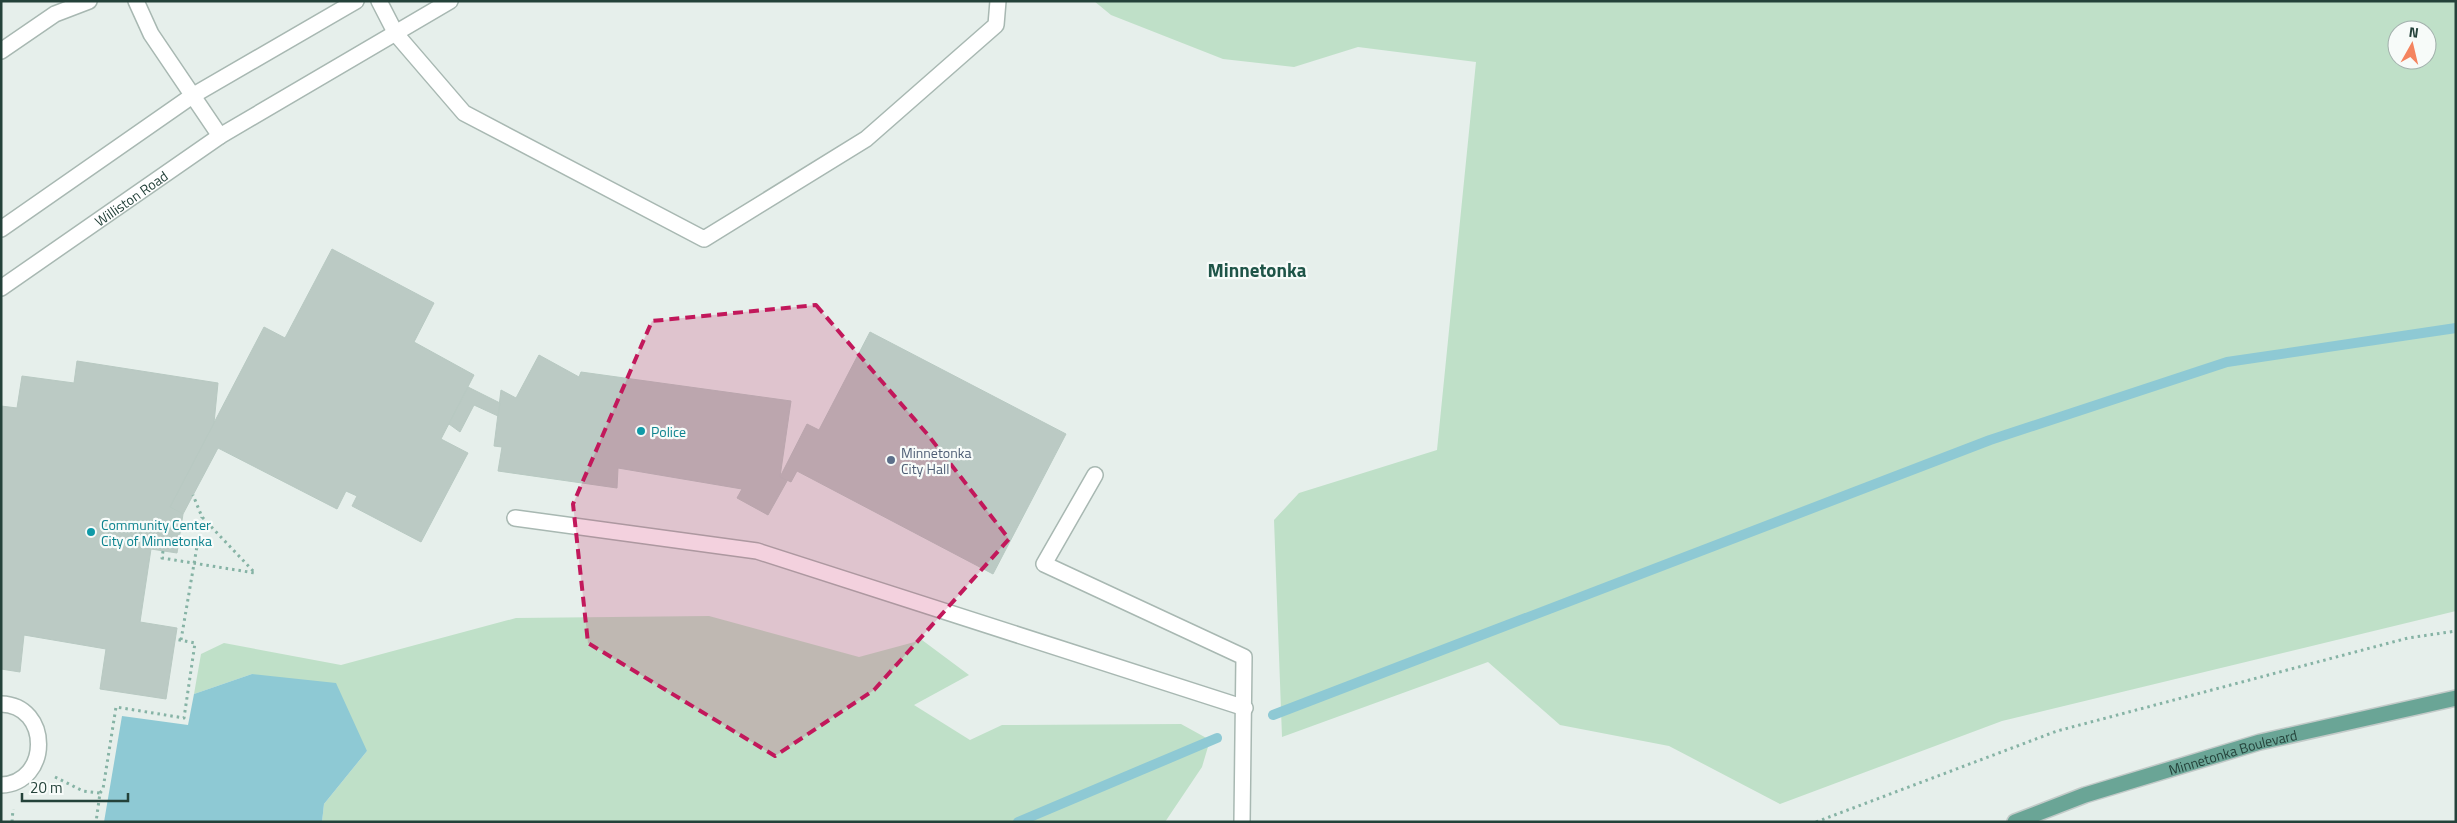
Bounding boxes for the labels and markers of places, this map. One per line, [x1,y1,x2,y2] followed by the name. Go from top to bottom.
[651,421,686,442] place label: Police
[635,425,647,437] marker: Police
[901,442,971,479] place label: Minnetonka City Hall
[885,454,897,466] marker: Minnetonka City Hall
[101,514,212,551] place label: Community Center City of Minnetonka
[85,526,97,538] marker: Community Center City of Minnetonka

